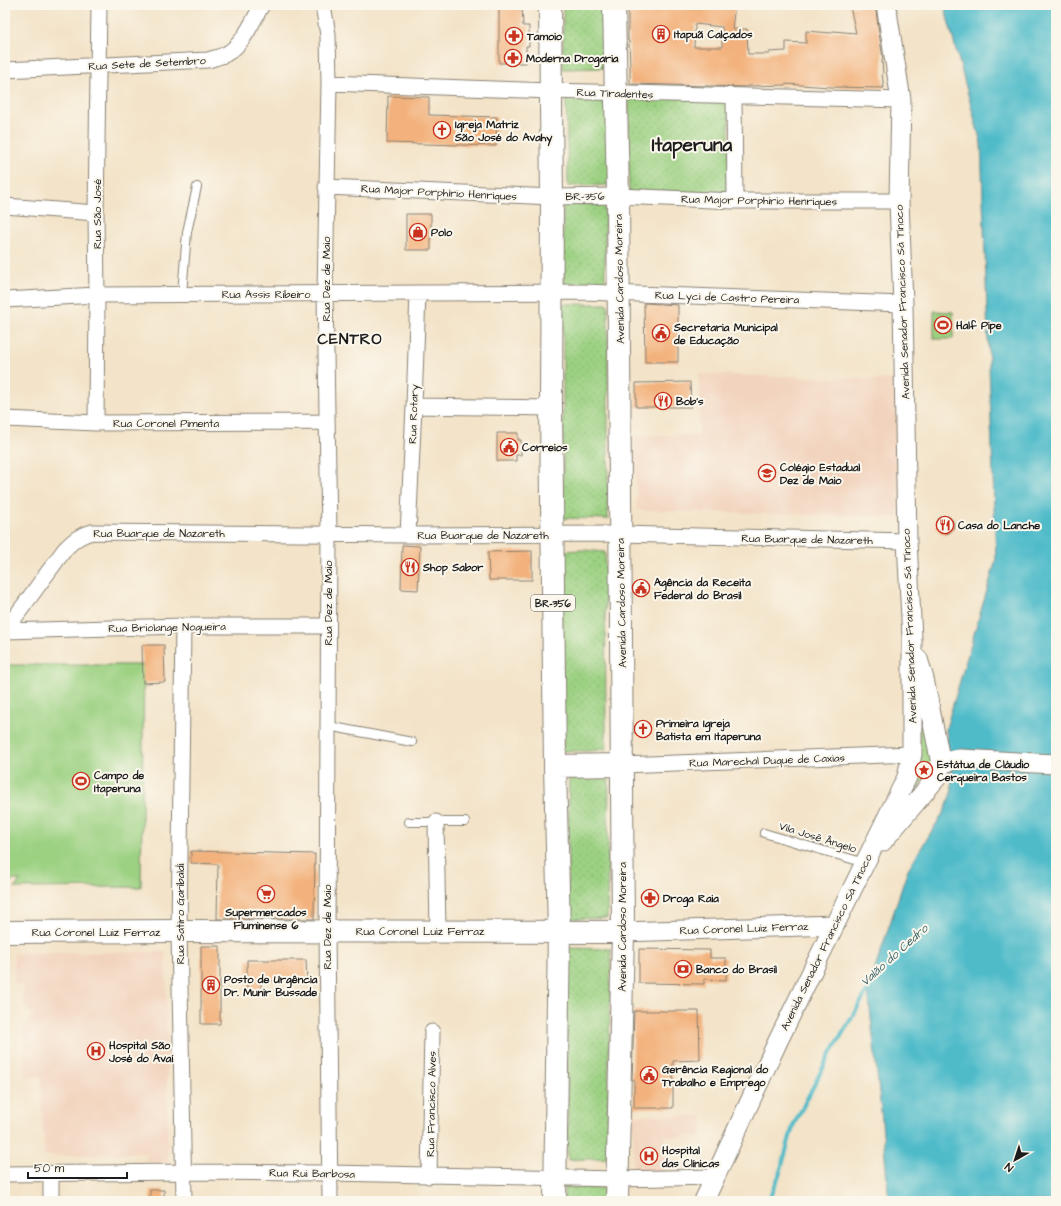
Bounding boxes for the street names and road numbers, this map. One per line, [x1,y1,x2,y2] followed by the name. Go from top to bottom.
[88,53,207,74] street label: Rua Sete de Setembro
[576,85,654,102] street label: Rua Tiradentes
[90,179,105,249] street label: Rua São José
[361,181,518,204] street label: Rua Major Porphírio Henriques
[565,189,605,204] street label: BR-356
[681,192,838,209] street label: Rua Major Porphirio Henriques
[892,204,913,400] street label: Avenida Senador Francisco Sá Tinoco
[611,214,628,344] street label: Avenida Cardoso Moreira
[319,236,334,321] street label: Rua Dez de Maio
[222,287,311,302] street label: Rua Assis Ribeiro
[655,287,800,309] street label: Rua Lyci de Castro Pereira
[405,384,423,444] street label: Rua Rotary
[113,416,219,431] street label: Rua Coronel Pimenta
[93,526,225,541] street label: Rua Buarque de Nazareth
[417,528,549,543] street label: Rua Buarque de Nazareth
[899,528,920,724] street label: Avenida Senador Francisco Sá Tinoco
[741,531,873,548] street label: Rua Buarque de Nazareth
[613,538,630,668] street label: Avenida Cardoso Moreira
[321,560,336,645] street label: Rua Dez de Maio
[531,595,575,611] road number: BR-356
[108,619,226,637] street label: Rua Briolange Nogueira
[689,750,846,771] street label: Rua Marechal Duque de Caxias
[777,819,859,858] street label: Vila Josê Ângelo
[777,851,876,1033] street label: Avenida Senador Francisco Sá Tinoco
[615,862,630,992] street label: Avenida Cardoso Moreira
[173,863,188,964] street label: Rua Satiro Garibaldi
[320,884,335,969] street label: Rua Dez de Maio
[679,919,809,938] street label: Rua Coronel Luiz Ferraz
[356,924,485,939] street label: Rua Coronel Luiz Ferraz
[32,925,161,940] street label: Rua Coronel Luiz Ferraz
[423,1050,440,1157] street label: Rua Francisco Alves
[269,1165,355,1182] street label: Rua Rui Barbosa

